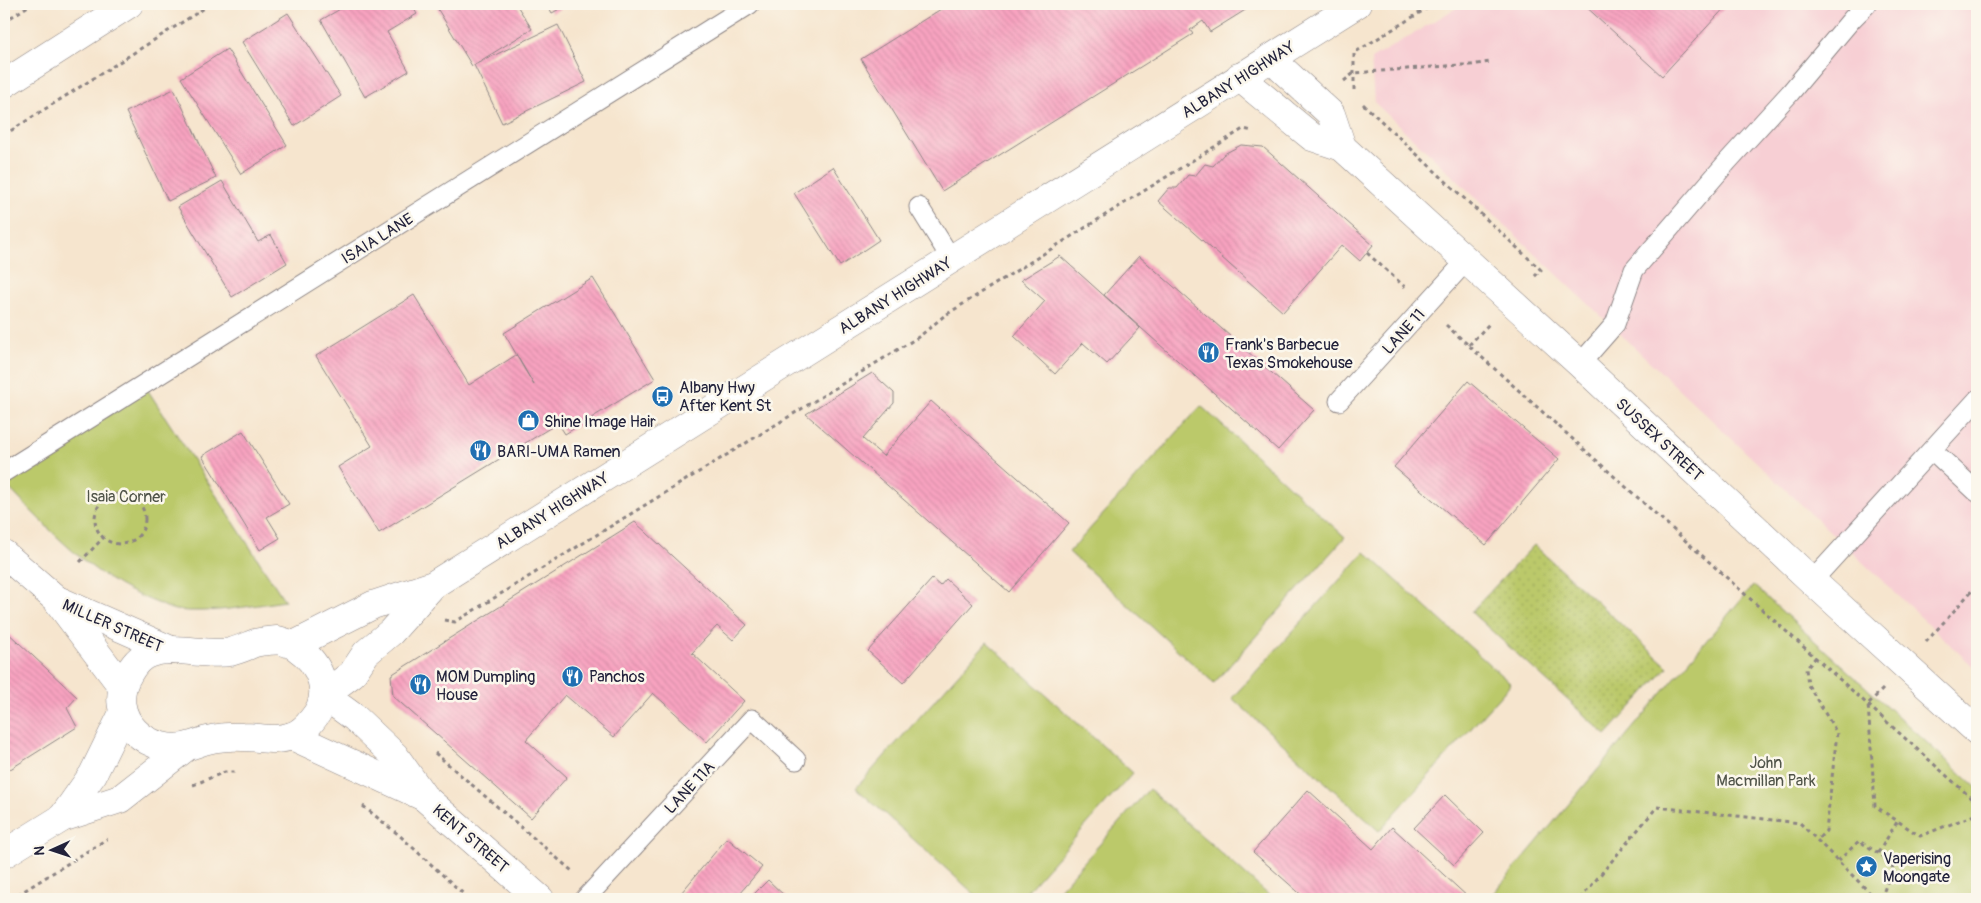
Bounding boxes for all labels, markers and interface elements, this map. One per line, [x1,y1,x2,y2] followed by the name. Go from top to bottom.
[1178,37,1299,123] street label: ALBANY HIGHWAY
[338,209,417,269] street label: ISAIA LANE
[835,253,956,339] street label: ALBANY HIGHWAY
[1378,305,1429,359] street label: LANE 11
[1225,335,1353,373] place label: Frank's Barbecue Texas Smokehouse
[1197,341,1221,365] restaurant icon: Frank's Barbecue Texas Smokehouse
[679,378,772,416] place label: Albany Hwy After Kent St
[651,384,675,408] bus stop icon: Albany Hwy After Kent St
[1611,394,1707,485] street label: SUSSEX STREET
[516,409,540,433] shop icon: Shine Image Hair
[544,412,656,432] place label: Shine Image Hair
[469,439,493,463] restaurant icon: BARI-UMA Ramen
[497,442,621,462] place label: BARI-UMA Ramen
[492,468,613,554] street label: ALBANY HIGHWAY
[86,487,166,507] park label: Isaia Corner
[59,595,166,657] street label: MILLER STREET
[561,664,585,688] restaurant icon: Panchos
[436,667,535,705] place label: MOM Dumpling House
[589,667,645,687] place label: Panchos
[408,673,432,697] restaurant icon: MOM Dumpling House
[1716,753,1816,791] park label: John Macmillan Park
[660,757,719,818] street label: LANE 11A
[428,800,513,877] street label: KENT STREET
[28,826,78,876] north arrow
[31,845,48,856] text: N
[1883,849,1951,887] place label: Vaperising Moongate
[1855,855,1879,879] place icon: Vaperising Moongate

